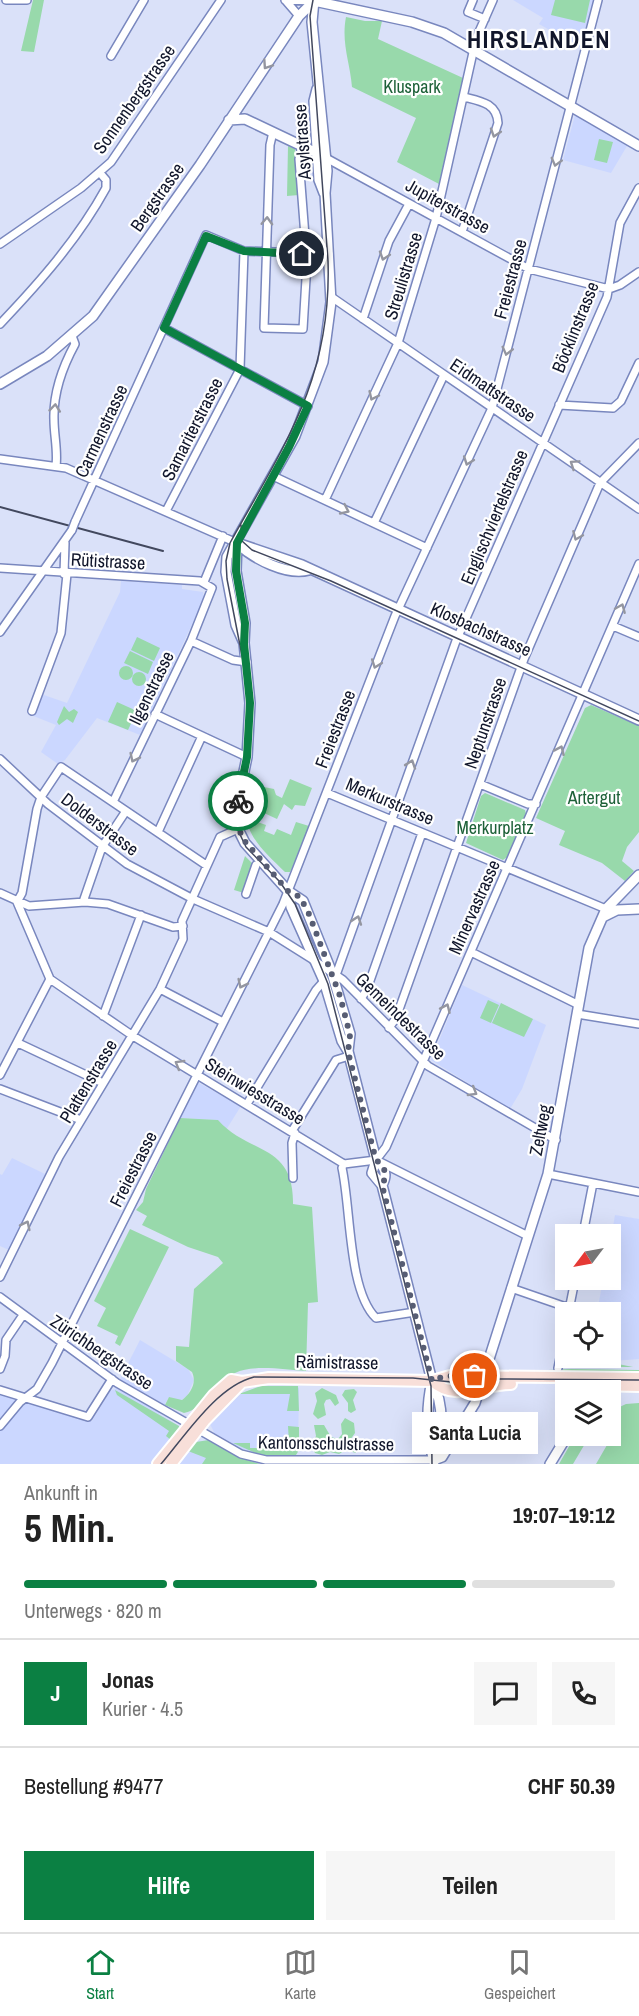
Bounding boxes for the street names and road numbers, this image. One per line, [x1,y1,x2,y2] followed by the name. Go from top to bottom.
[87,39,181,159] street label: Sonnenbergstrasse
[287,103,317,182] street label: Asylstrasse
[124,158,190,236] street label: Bergstrasse
[401,173,495,239] street label: Jupiterstrasse
[378,229,428,323] street label: Streulistrasse
[487,236,533,322] street label: Freiestrasse
[545,278,605,376] street label: Böcklinstrasse
[445,352,541,428] street label: Eidmattstrasse
[155,373,229,485] street label: Samariterstrasse
[69,380,133,482] street label: Carmenstrasse
[454,446,534,588] street label: Englischviertelstrasse
[70,547,146,575] street label: Rütistrasse
[426,596,536,662] street label: Klosbachstrasse
[122,647,180,729] street label: Ilgenstrasse
[458,674,512,772] street label: Neptunstrasse
[309,686,361,772] street label: Freiestrasse
[342,771,438,831] street label: Merkurstrasse
[56,787,144,861] street label: Dolderstrasse
[442,856,506,958] street label: Minervastrasse
[350,967,452,1065] street label: Gemeindestrasse
[53,1034,123,1128] street label: Plattenstrasse
[200,1051,310,1131] street label: Steinwiesstrasse
[523,1101,557,1158] street label: Zeltweg
[103,1127,163,1211] street label: Freiestrasse
[46,1308,158,1396] street label: Zürichbergstrasse
[295,1349,379,1375] street label: Rämistrasse
[258,1429,394,1457] street label: Kantonsschulstrasse

